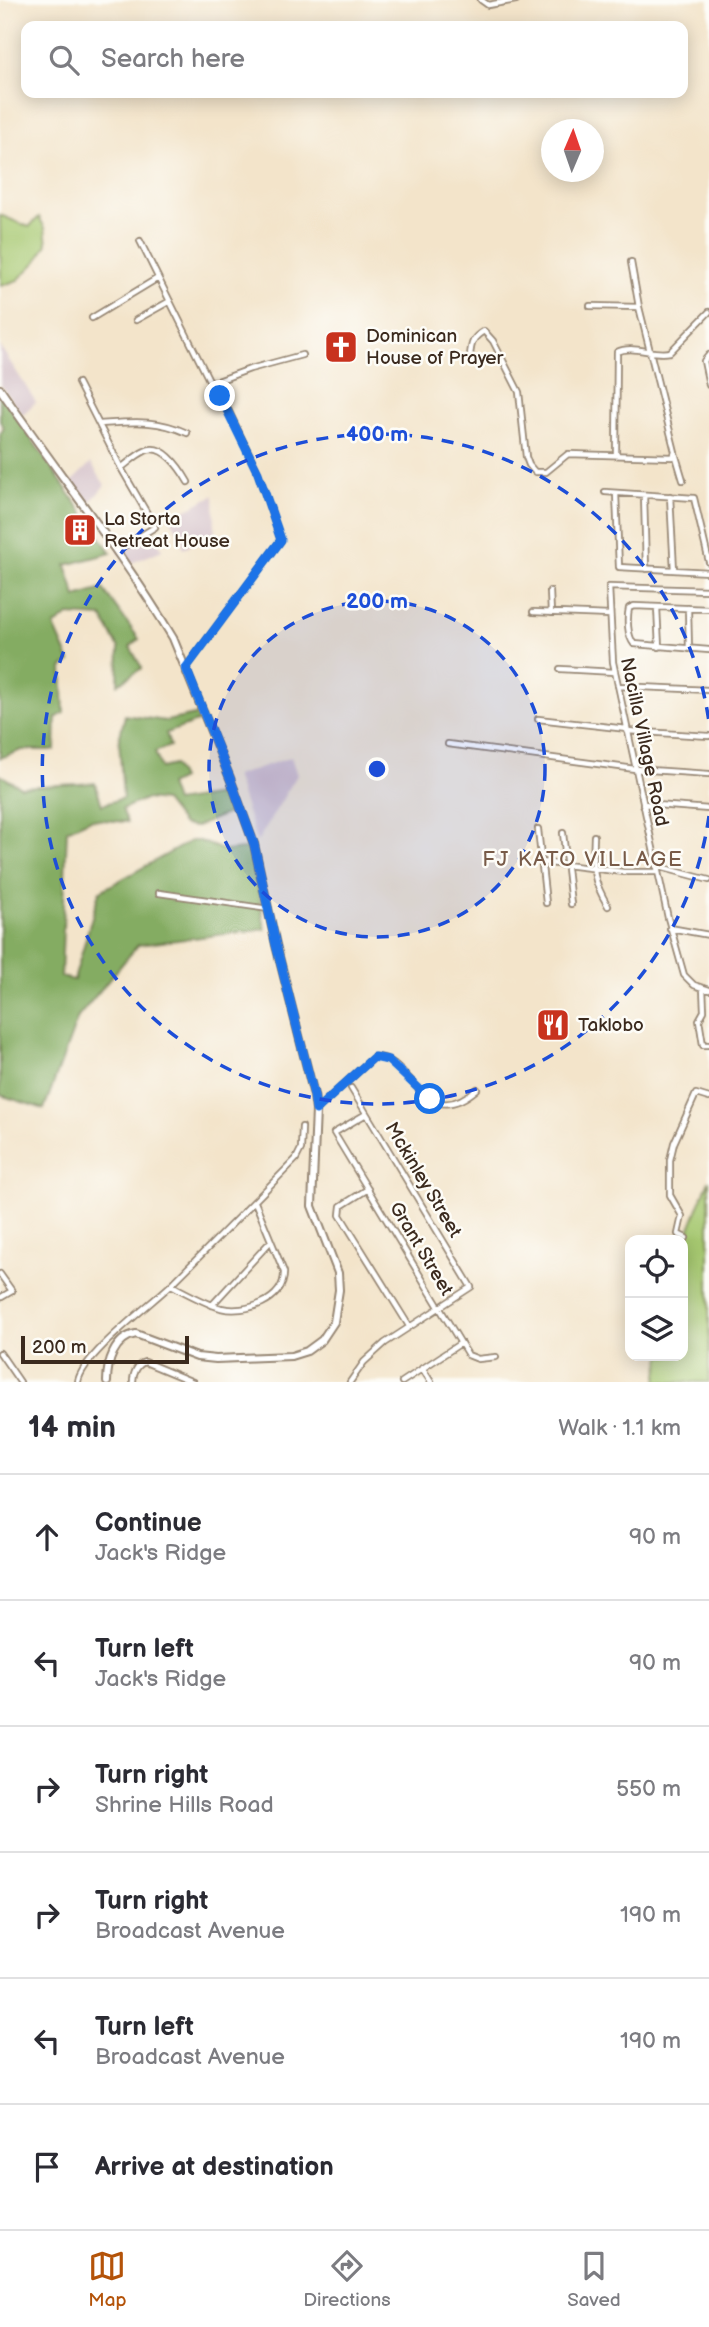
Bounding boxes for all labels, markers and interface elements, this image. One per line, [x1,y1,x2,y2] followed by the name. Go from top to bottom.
[21,21,688,98] search box
[45,41,83,79] icon: search
[101,44,245,75] text: Search here
[541,119,604,182] north arrow
[366,325,504,370] place label: Dominican House of Prayer
[322,328,360,366] church icon: Dominican House of Prayer
[204,380,235,411] route end
[346,422,408,447] text: 400 m
[104,508,230,553] place label: La Storta Retreat House
[61,511,99,549] building icon: La Storta Retreat House
[346,589,408,614] text: 200 m
[615,656,673,828] street label: Nacilla Village Road
[365,757,389,781] centre of rings
[482,847,684,872] district label: FJ KATO VILLAGE
[534,1006,572,1044] restaurant icon: Taklobo
[578,1014,644,1037] place label: Taklobo
[414,1083,445,1114] route start
[380,1118,467,1242] street label: Mckinley Street
[384,1198,458,1300] street label: Grant Street
[625,1235,688,1361] map controls
[625,1235,688,1298] button: locate
[625,1298,688,1361] button: layers
[21,1333,189,1365] scale bar
[32,1336,86,1359] text: 200 m
[28,1410,116,1446] text: 14 min
[558,1414,681,1442] text: Walk · 1.1 km
[95,1508,202,1539] text: Continue
[28,1518,66,1556] icon: ahead
[629,1523,681,1551] text: 90 m
[95,1539,226,1567] text: Jack's Ridge
[95,1634,194,1665] text: Turn left
[28,1644,66,1682] icon: left
[629,1649,681,1677] text: 90 m
[95,1665,226,1693] text: Jack's Ridge
[95,1760,208,1791] text: Turn right
[28,1770,66,1808] icon: right
[616,1775,681,1803] text: 550 m
[95,1791,274,1819] text: Shrine Hills Road
[95,1886,208,1917] text: Turn right
[28,1896,66,1934] icon: right
[620,1901,681,1929] text: 190 m
[95,1917,285,1945] text: Broadcast Avenue
[95,2012,194,2043] text: Turn left
[28,2022,66,2060] icon: left
[620,2027,681,2055] text: 190 m
[95,2043,285,2071] text: Broadcast Avenue
[28,2148,66,2186] icon: arrive
[95,2152,334,2183] text: Arrive at destination
[88,2247,127,2312] tab: Map
[303,2247,391,2312] tab: Directions
[567,2247,621,2312] tab: Saved

